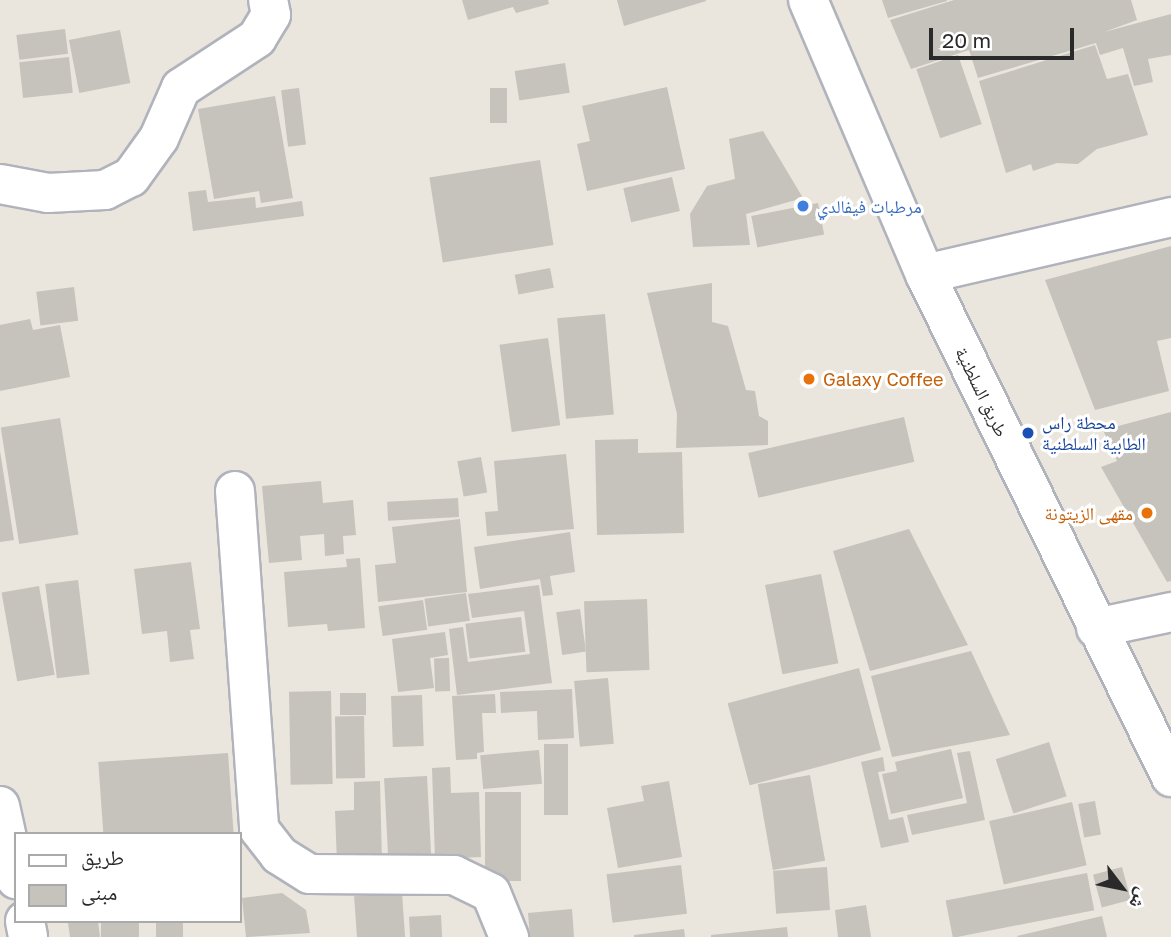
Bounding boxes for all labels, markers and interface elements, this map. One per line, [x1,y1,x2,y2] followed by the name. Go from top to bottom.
[933,14,1078,58] scale bar
[942,27,991,53] text: 20 m
[817,195,922,217] place label: مرطبات فيفالدي
[795,198,811,214] marker: مرطبات فيفالدي
[951,344,1013,440] street label: طريق السلطنية
[823,368,943,390] place label: Galaxy Coffee
[801,371,817,387] marker: Galaxy Coffee
[1042,412,1146,454] place label: محطة راس الطابية السلطنية
[1020,425,1036,441] marker: محطة راس الطابية السلطنية
[1045,502,1133,524] place label: مقهى الزيتونة
[1139,505,1155,521] marker: مقهى الزيتونة
[14,832,242,923] legend
[81,844,124,870] text: طريق
[1087,853,1157,923] north arrow
[81,879,117,905] text: مبنى
[1125,885,1155,914] text: ش

